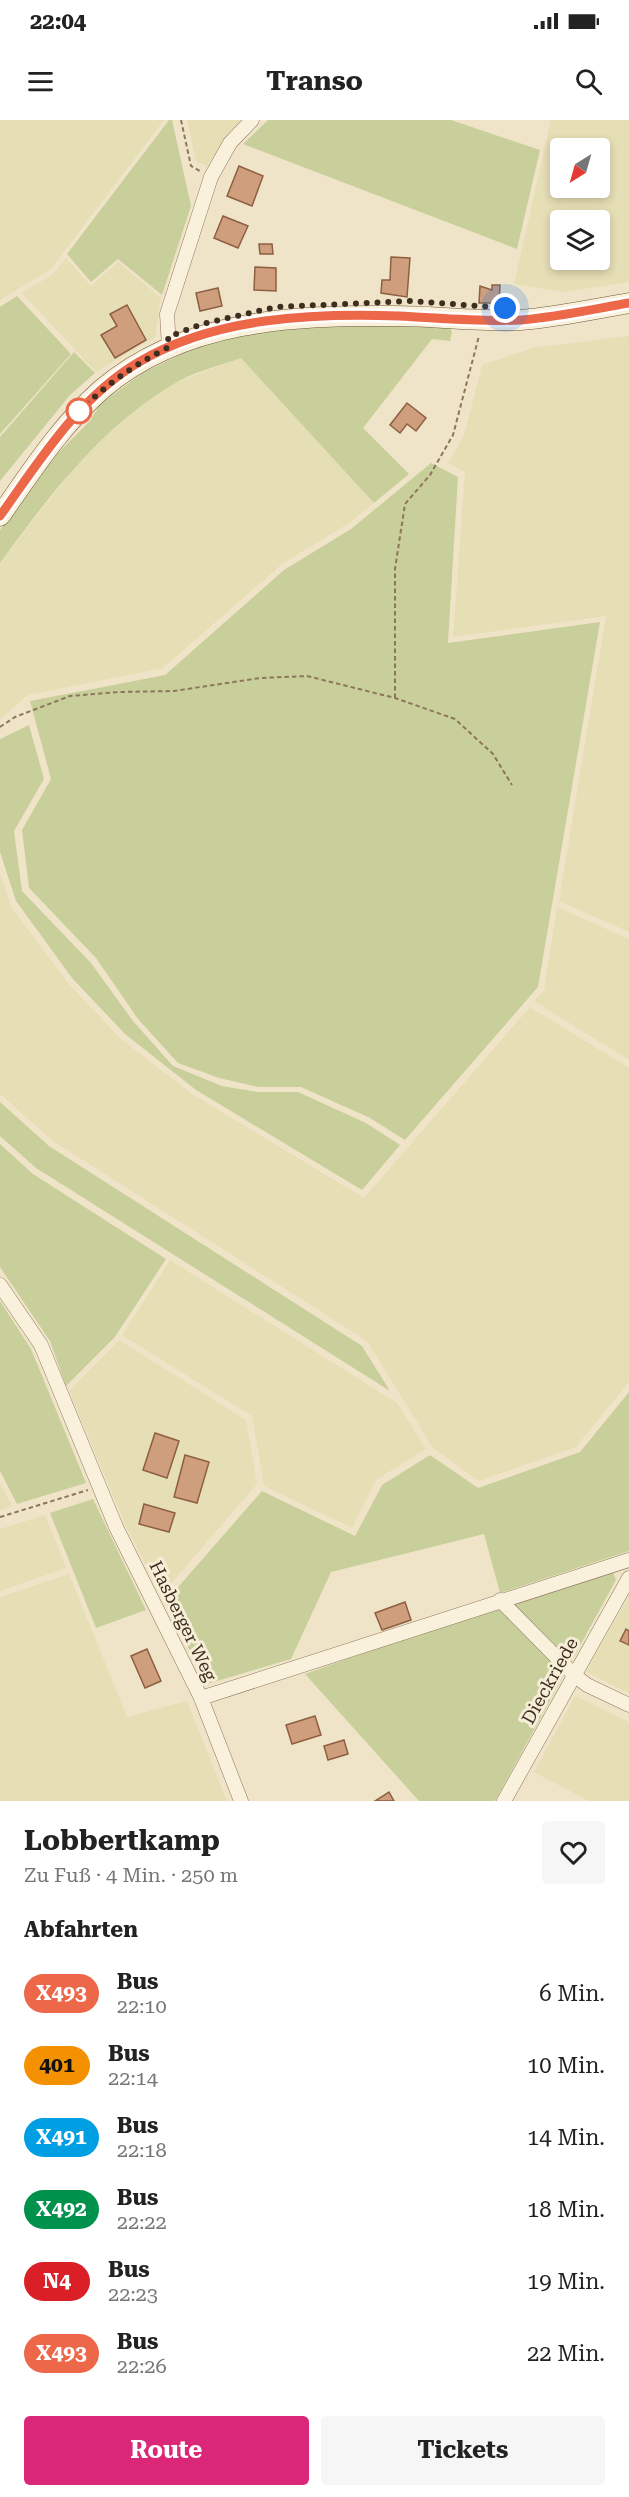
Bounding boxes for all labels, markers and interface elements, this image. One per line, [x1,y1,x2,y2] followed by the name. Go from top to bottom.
[30,9,86,34] text: 22:04
[24,65,57,98] icon: menu
[266,65,363,97] text: Transo
[572,65,605,98] icon: search
[550,138,610,198] north arrow
[550,138,610,270] map controls
[550,210,610,270] button: layers
[490,293,520,323] your location
[66,398,92,424] unlabelled marker
[145,1557,222,1685] street label: Hasberger Weg
[517,1634,582,1728] street label: Dieckriede
[542,1821,605,1884] button: heart
[24,1824,220,1857] text: Lobbertkamp
[24,1863,238,1887] text: Zu Fuß · 4 Min. · 250 m
[24,1917,138,1942] text: Abfahrten
[117,1969,158,1994] text: Bus
[36,1981,87,2005] text: X493
[539,1981,605,2006] text: 6 Min.
[117,1994,167,2018] text: 22:10
[108,2041,150,2066] text: Bus
[39,2053,75,2077] text: 401
[527,2053,605,2078] text: 10 Min.
[108,2066,158,2090] text: 22:14
[117,2113,158,2138] text: Bus
[36,2125,87,2149] text: X491
[527,2125,605,2150] text: 14 Min.
[117,2138,167,2162] text: 22:18
[117,2185,158,2210] text: Bus
[36,2197,87,2221] text: X492
[527,2197,605,2222] text: 18 Min.
[117,2210,167,2234] text: 22:22
[108,2257,150,2282] text: Bus
[43,2269,71,2293] text: N4
[527,2269,605,2294] text: 19 Min.
[108,2282,158,2306] text: 22:23
[117,2329,158,2354] text: Bus
[36,2341,87,2365] text: X493
[527,2341,605,2366] text: 22 Min.
[117,2354,167,2378] text: 22:26
[24,2416,309,2485] button: Route
[321,2416,605,2485] button: Tickets

